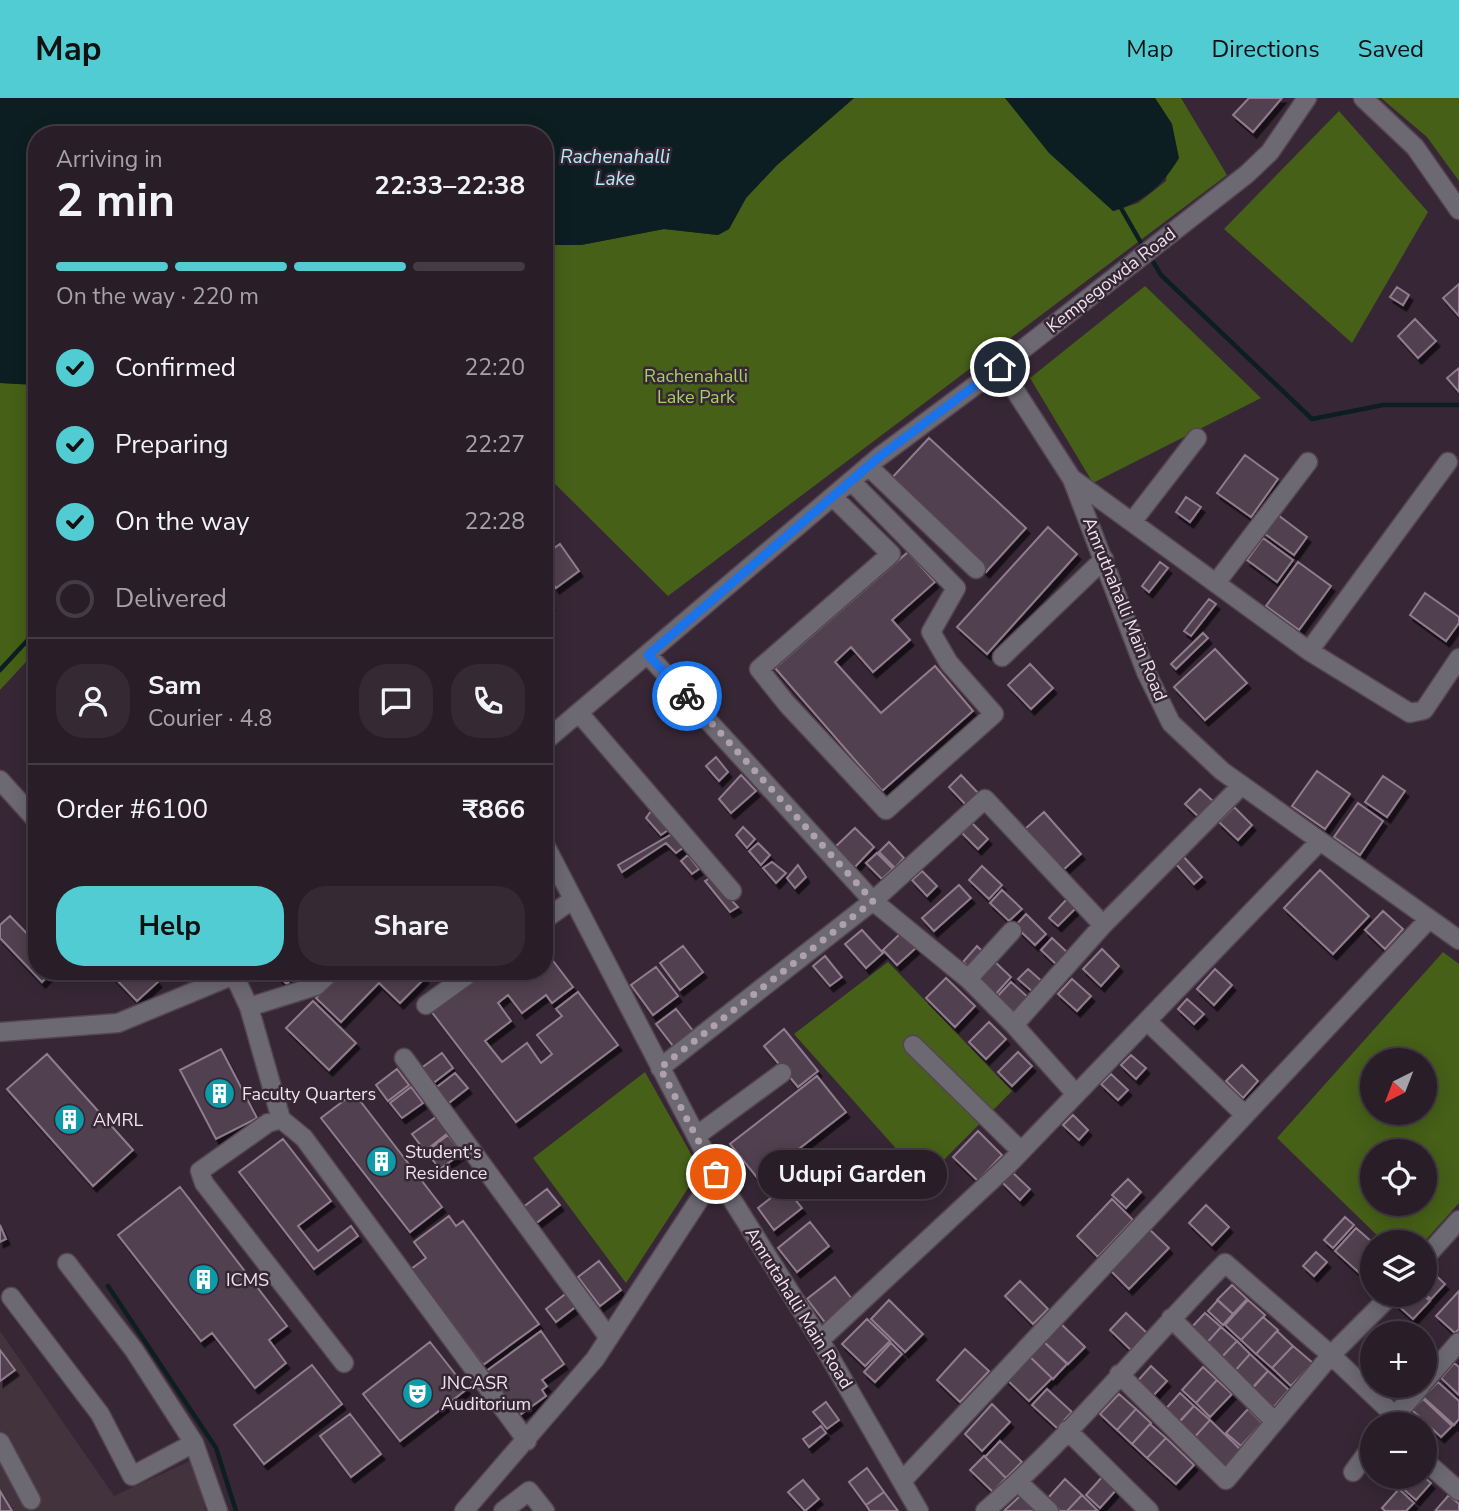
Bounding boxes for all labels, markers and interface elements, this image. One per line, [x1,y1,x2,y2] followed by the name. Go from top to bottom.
[35,27,102,72] text: Map
[1126,33,1173,65] text: Map
[1211,33,1320,65] text: Directions
[1358,33,1424,65] text: Saved
[56,144,163,175] text: Arriving in
[560,144,671,192] water label: Rachenahalli Lake
[374,168,525,203] text: 22:33–22:38
[56,169,175,232] text: 2 min
[1041,222,1181,338] street label: Kempegowda Road
[56,281,259,312] text: On the way · 220 m
[970,337,1030,397] pin
[981,348,1019,386] icon: home
[56,349,94,387] icon: check
[115,350,236,385] text: Confirmed
[465,352,525,383] text: 22:20
[644,364,748,409] park label: Rachenahalli Lake Park
[56,426,94,464] icon: check
[115,427,228,462] text: Preparing
[465,429,525,460] text: 22:27
[56,503,94,541] icon: check
[115,504,249,539] text: On the way
[465,506,525,537] text: 22:28
[1077,514,1173,704] street label: Amruthahalli Main Road
[115,581,227,616] text: Delivered
[652,661,722,731] courier
[56,664,130,738] button: person
[359,664,433,738] button: chat
[451,664,525,738] button: phone
[148,668,201,703] text: Sam
[668,677,706,715] icon: bike
[148,703,272,734] text: Courier · 4.8
[56,792,208,827] text: Order #6100
[463,792,525,827] text: ₹866
[56,886,284,966] button: Help
[298,886,525,966] button: Share
[1360,1048,1437,1125] north arrow
[1360,1048,1437,1489] map controls
[202,1077,236,1111] building icon: Faculty Quarters
[242,1082,376,1106] place label: Faculty Quarters
[53,1103,87,1137] building icon: AMRL
[93,1108,144,1132] place label: AMRL
[1360,1139,1437,1216] button: locate
[405,1140,487,1185] place label: Student's Residence
[686,1144,746,1204] pin
[365,1145,399,1179] building icon: Student's Residence
[758,1150,947,1198] callout: Udupi Garden
[697,1155,735,1193] icon: bag
[778,1159,927,1190] text: Udupi Garden
[740,1223,858,1393] street label: Amrutahalli Main Road
[1360,1230,1437,1307] button: layers
[186,1263,220,1297] building icon: ICMS
[226,1268,269,1292] place label: ICMS
[1360,1321,1437,1398] button: +
[440,1371,531,1416] place label: JNCASR Auditorium
[401,1376,435,1410] theatre icon: JNCASR Auditorium
[1360,1412,1437,1489] button: −

